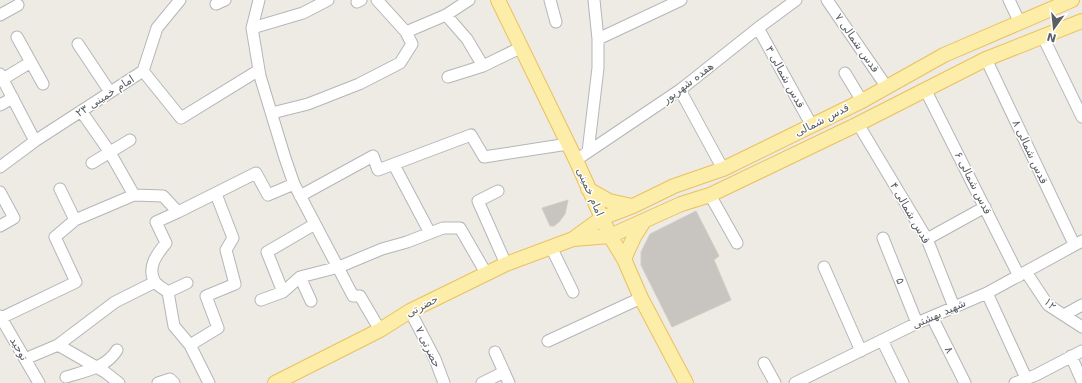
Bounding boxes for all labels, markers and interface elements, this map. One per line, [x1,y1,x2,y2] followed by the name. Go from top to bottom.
[1034,8,1074,48] north arrow
[832,11,882,75] street label: ۷ قدس شمالی
[1045,30,1058,45] text: N
[763,44,807,110] street label: ۳ قدس شمالی
[659,59,716,107] street label: هفده شهریور
[73,72,137,120] street label: امام خمینی ۲۳
[793,101,851,139] street label: قدس شمالی
[1010,118,1050,186] street label: قدس شمالی ۸
[952,149,994,217] street label: قدس شمالی ۶
[574,166,606,218] street label: امام خمینی
[887,180,933,246] street label: قدس شمالی ۴
[893,276,907,286] street label: ۵
[404,292,440,320] street label: حضرتی
[1041,295,1059,313] street label: ۱۲
[910,296,968,332] street label: شهید بهشتی
[412,324,444,370] street label: حضرتی ۷
[7,335,31,363] street label: توحید
[942,344,956,356] street label: ۸

